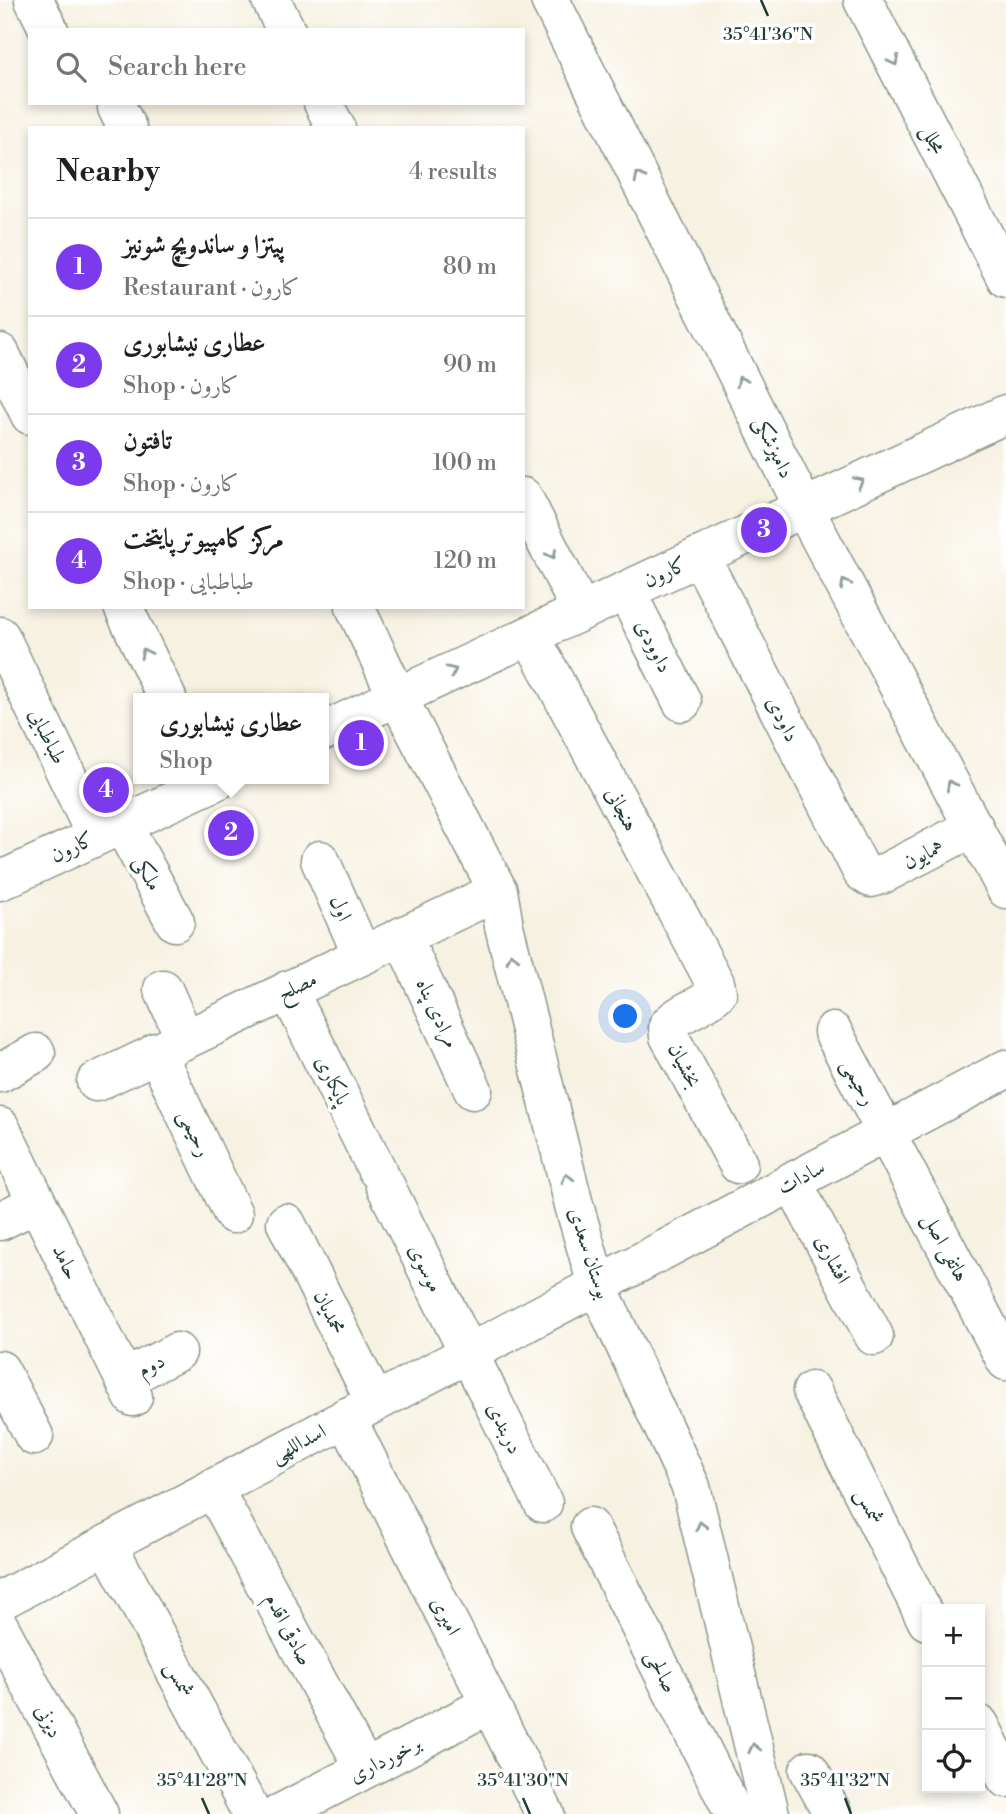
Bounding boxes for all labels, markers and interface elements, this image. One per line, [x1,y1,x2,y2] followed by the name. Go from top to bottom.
[723,23,814,46] text: 35°41'36"N
[28,28,525,105] search box
[52,48,90,86] icon: search
[108,51,247,83] text: Search here
[886,54,899,66] one-way arrow
[915,120,951,159] street label: مجلل
[56,153,160,191] text: Nearby
[409,158,497,186] text: 4 results
[634,172,648,184] one-way arrow
[123,229,286,261] text: پیتزا و ساندویچ شونیز
[73,253,85,281] text: 1
[443,253,497,281] text: 80 m
[123,274,300,302] text: Restaurant · کارون
[123,327,266,359] text: عطاری نیشابوری
[72,351,86,379] text: 2
[443,351,497,379] text: 90 m
[123,372,239,400] text: Shop · کارون
[736,376,750,388] one-way arrow
[747,412,799,483] street label: دامپزشکی
[123,425,172,457] text: تافتون
[72,449,86,477] text: 3
[432,449,497,477] text: 100 m
[123,470,239,498] text: Shop · کارون
[852,476,864,490] one-way arrow
[741,504,787,556] pin: 3
[123,523,284,555] text: مرکز کامپیوتر پایتخت
[71,547,87,575] text: 4
[433,547,497,575] text: 120 m
[544,547,558,559] one-way arrow
[640,552,691,594] street label: کارون
[123,568,254,596] text: Shop · طباطبایی
[840,578,854,591] one-way arrow
[629,615,677,677] street label: داوودی
[139,648,153,660] one-way arrow
[445,665,457,679] one-way arrow
[760,692,805,747] street label: داودی
[133,693,329,784] popup
[22,704,72,769] street label: طباطبایی
[160,707,302,739] text: عطاری نیشابوری
[338,717,384,769] pin: 1
[160,747,213,775] text: Shop
[83,764,129,816] pin: 4
[946,780,960,792] one-way arrow
[599,783,643,836] street label: هنجانی
[208,807,254,859] pin: 2
[47,827,98,869] street label: کارون
[899,834,948,876] street label: همایون
[127,851,167,896] street label: ملکی
[323,891,357,925] street label: اول
[506,952,520,964] one-way arrow
[273,966,324,1012] street label: مصلح
[409,974,464,1053] street label: مرادی پناه
[608,999,642,1033] your location
[662,1038,707,1092] street label: بخشیان
[308,1051,356,1111] street label: پایکاری
[835,1055,881,1110] street label: رحیمی
[172,1106,216,1161] street label: رحیمی
[773,1155,830,1201] street label: سادات
[561,1172,575,1184] one-way arrow
[562,1204,616,1303] street label: بوستان سعدی
[915,1209,974,1287] street label: هاتفی اصل
[808,1230,856,1288] street label: افشاری
[402,1240,448,1297] street label: موسوی
[46,1241,85,1284] street label: حامد
[307,1286,351,1339] street label: محمدیان
[133,1348,171,1387] street label: دوم
[481,1398,528,1459] street label: دربندی
[266,1418,331,1469] street label: اسداللهی
[849,1484,889,1529] street label: شمس
[695,1521,709,1533] one-way arrow
[255,1589,318,1672] street label: صادقی اقدم
[424,1593,466,1640] street label: امیری
[922,1604,985,1793] map controls
[922,1604,985,1667] button: +
[639,1645,683,1697] street label: صالحی
[159,1657,199,1702] street label: شمس
[922,1667,985,1730] button: −
[28,1700,68,1743] street label: دیزنی
[922,1730,985,1793] button: locate
[345,1731,426,1789] street label: برخورداری
[748,1742,762,1754] one-way arrow
[157,1769,248,1792] text: 35°41'28"N
[477,1769,569,1792] text: 35°41'30"N
[800,1769,890,1792] text: 35°41'32"N

